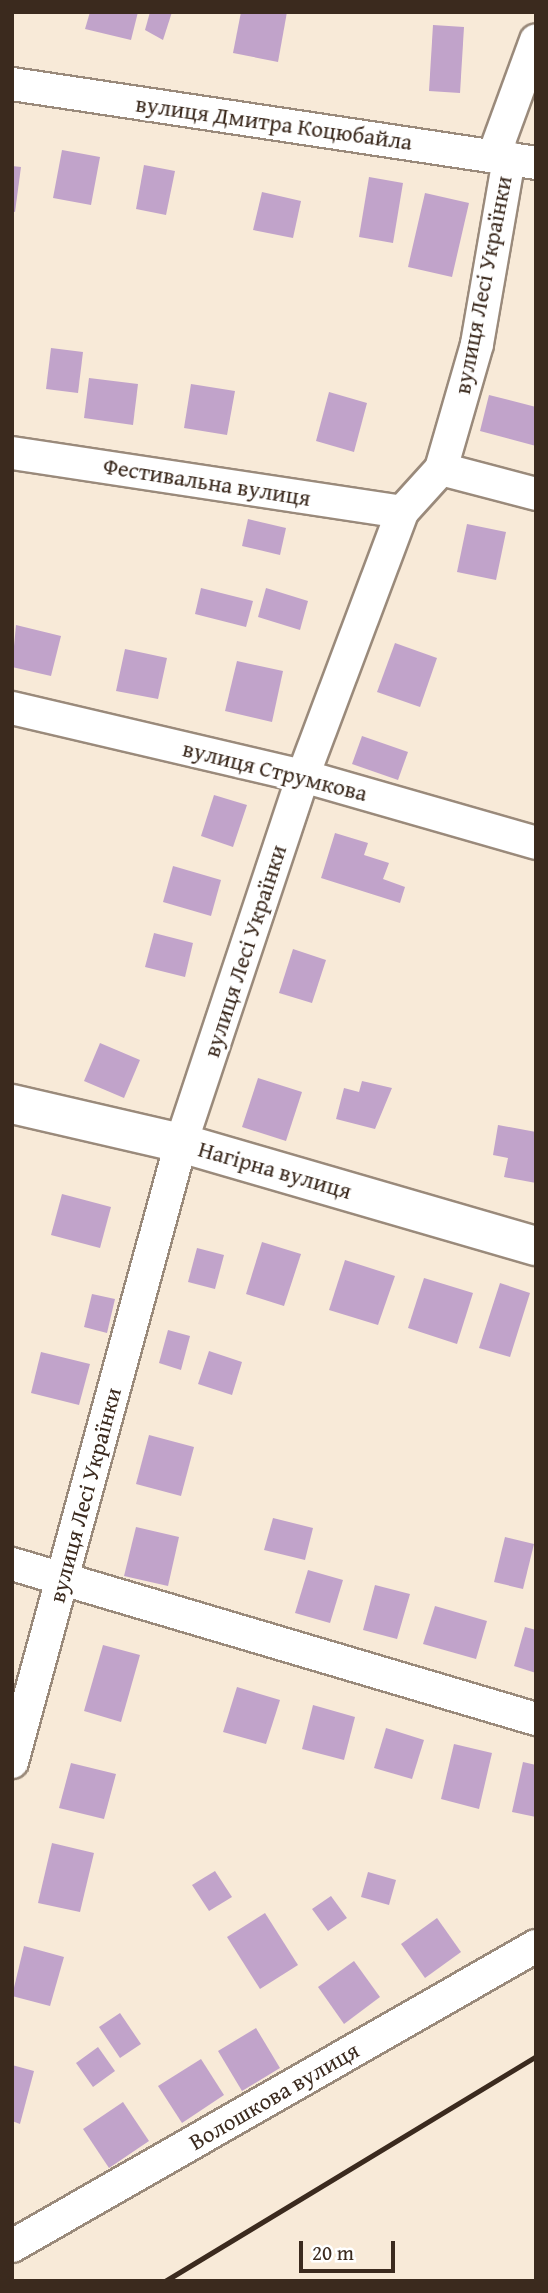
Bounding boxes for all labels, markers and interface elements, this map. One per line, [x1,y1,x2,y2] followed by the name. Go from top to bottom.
[134,90,414,156] street label: вулиця Дмитра Коцюбайла
[448,174,518,396] street label: вулиця Лесі Українки
[101,452,313,512] street label: Фестивальна вулиця
[180,735,370,807] street label: вулиця Струмкова
[198,841,292,1061] street label: вулиця Лесі Українки
[195,1135,355,1205] street label: Нагірна вулиця
[43,1384,127,1606] street label: вулиця Лесі Українки
[184,2036,364,2156] street label: Волошкова вулиця
[303,2226,399,2270] scale bar
[312,2237,354,2268] text: 20 m

